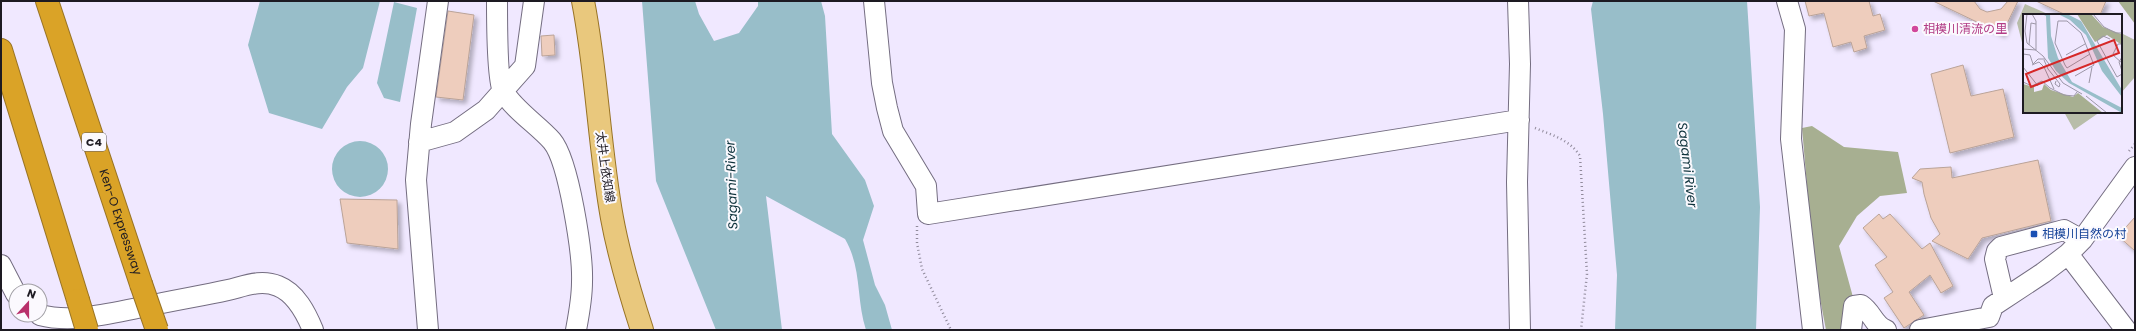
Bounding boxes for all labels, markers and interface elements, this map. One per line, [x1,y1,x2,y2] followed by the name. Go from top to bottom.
[2023,14,2122,113] inset map
[1923,20,2007,37] place label: 相模川清流の里
[1910,24,1920,34] marker: 相模川清流の里
[1673,121,1702,210] water label: Sagami River
[592,130,619,204] street label: 太井上依知線
[82,133,106,151] road number: C4
[720,139,743,230] water label: Sagami-River
[95,167,147,277] street label: Ken-O Expressway
[2042,225,2127,242] place label: 相模川自然の村
[2029,229,2039,239] marker: 相模川自然の村
[8,283,48,323] north arrow
[25,285,38,303] text: N

